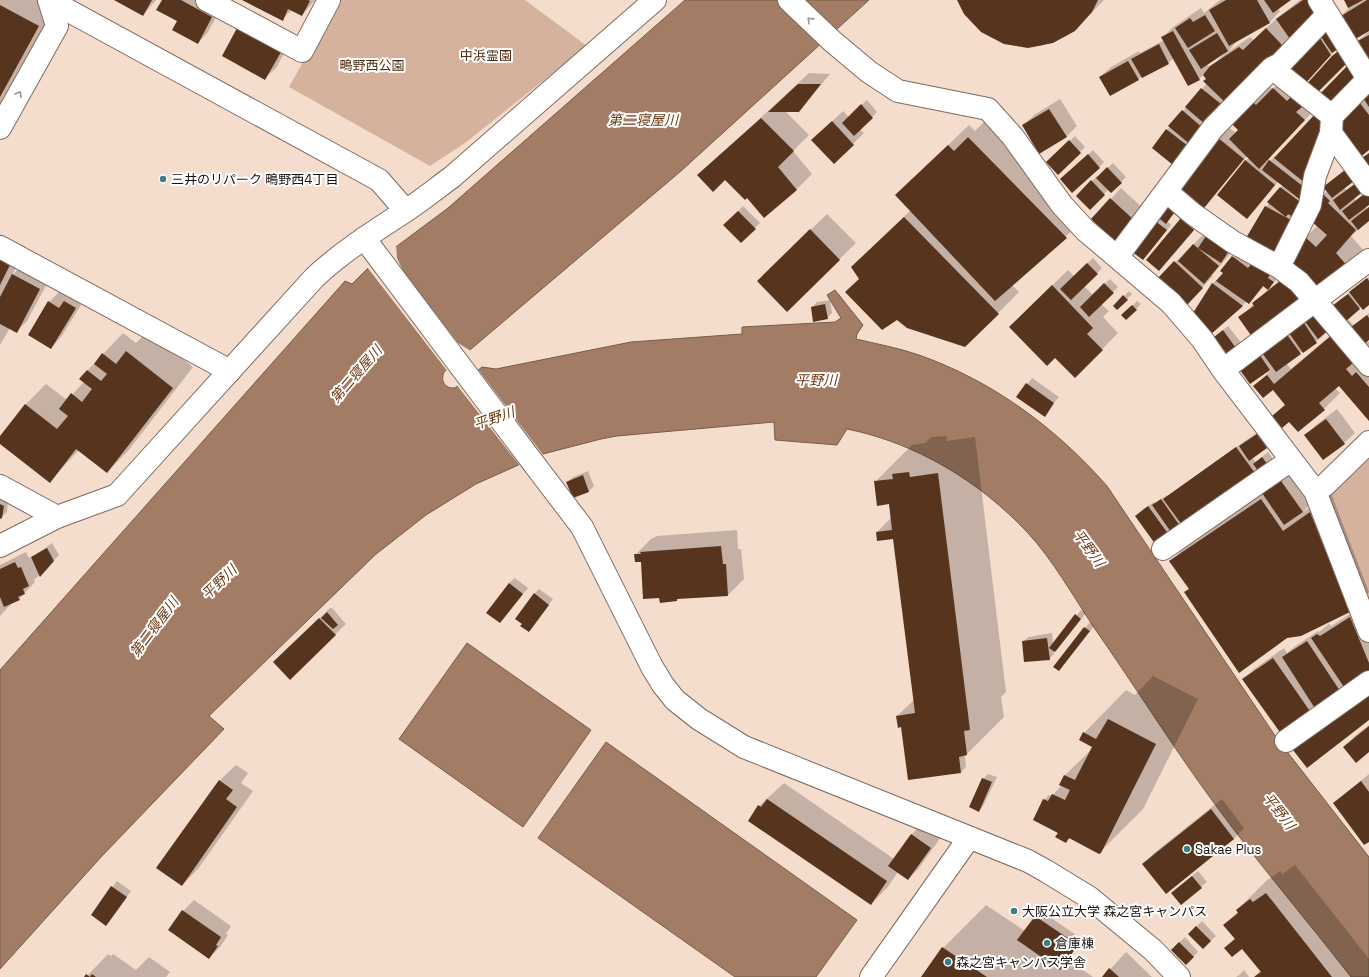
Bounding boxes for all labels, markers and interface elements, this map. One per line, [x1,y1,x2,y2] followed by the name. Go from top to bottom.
[807,18,815,25] one-way arrow
[460,47,512,64] park label: 中浜霊園
[339,57,405,74] park label: 鴫野西公園
[14,90,22,98] one-way arrow
[608,111,680,129] water label: 第二寝屋川
[171,171,338,188] place label: 三井のリパーク 鴫野西4丁目
[158,174,168,184] marker: 三井のリパーク 鴫野西4丁目
[326,340,387,406] water label: 第二寝屋川
[795,371,839,389] water label: 平野川
[471,402,519,433] water label: 平野川
[1069,526,1110,572] water label: 平野川
[198,560,242,603] water label: 平野川
[126,592,183,660] water label: 第二寝屋川
[1259,789,1300,835] water label: 平野川
[1195,841,1262,858] place label: Sakae Plus
[1182,844,1192,854] marker: Sakae Plus
[1022,903,1207,920] place label: 大阪公立大学 森之宮キャンパス
[1009,906,1019,916] marker: 大阪公立大学 森之宮キャンパス
[1055,935,1094,952] place label: 倉庫棟
[1042,938,1052,948] marker: 倉庫棟
[956,954,1086,971] place label: 森之宮キャンパス学舎
[943,957,953,967] marker: 森之宮キャンパス学舎

